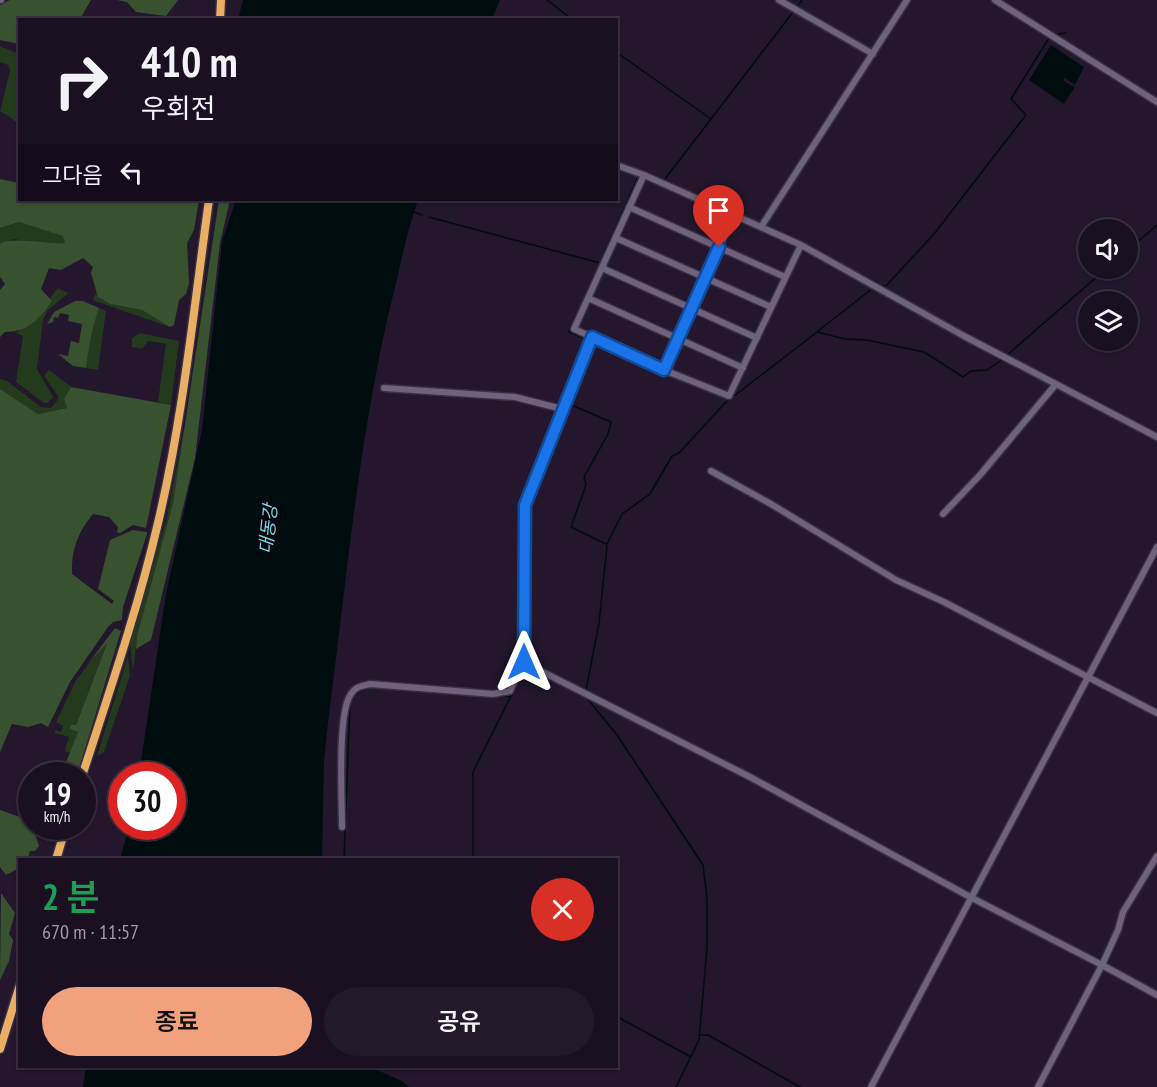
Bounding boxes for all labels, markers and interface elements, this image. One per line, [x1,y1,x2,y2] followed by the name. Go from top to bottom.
[141,34,238,89] text: 410 m
[42,42,120,120] icon: right
[141,91,216,125] text: 우회전
[115,156,148,189] icon: left
[42,161,103,189] text: 그다음
[693,185,744,247] pin
[702,194,735,227] icon: arrive
[1078,219,1138,351] map controls
[1078,219,1138,279] button: sound
[1078,291,1138,351] button: layers
[254,501,282,555] water label: 대동강
[492,630,556,694] position arrow
[108,762,186,840] speed limit sign: 30
[43,774,71,813] text: 19
[44,807,70,826] text: km/h
[42,873,100,920] text: 2 분
[531,878,594,941] button: close
[42,919,139,945] text: 670 m · 11:57
[42,987,312,1056] button: 종료
[324,987,594,1056] button: 공유

